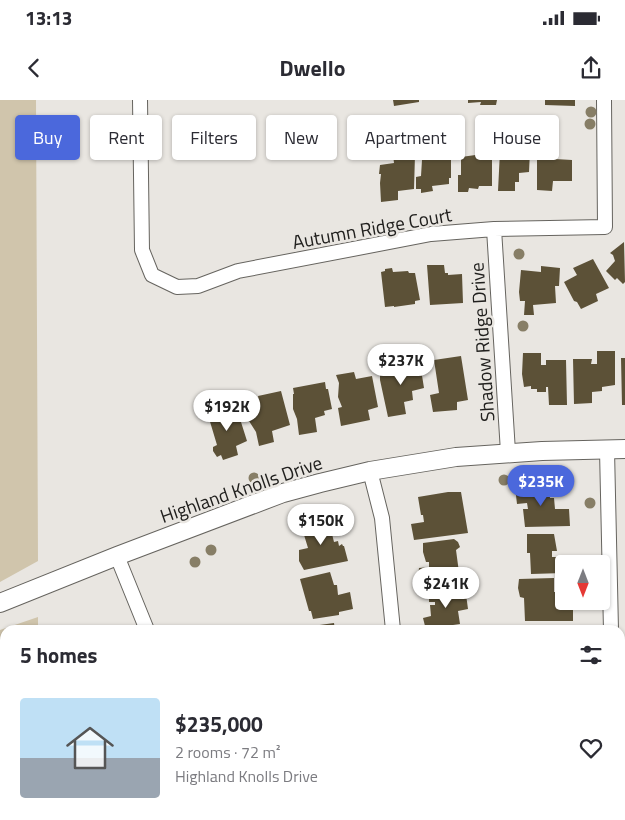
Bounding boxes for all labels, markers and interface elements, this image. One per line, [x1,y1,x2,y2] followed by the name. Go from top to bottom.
[25,3,72,32] text: 13:13
[280,51,345,85] text: Dwello
[20,54,48,82] icon: back
[577,54,605,82] icon: share
[15,115,80,160] chip: Buy
[90,115,162,160] chip: Rent
[172,115,256,160] chip: Filters
[266,115,337,160] chip: New
[347,115,465,160] chip: Apartment
[475,115,559,160] chip: House
[290,199,454,256] street label: Autumn Ridge Court
[461,261,502,423] street label: Shadow Ridge Drive
[366,344,436,386] pin: $237K
[378,348,424,372] text: $237K
[192,390,262,432] pin: $192K
[204,394,250,418] text: $192K
[156,447,326,530] street label: Highland Knolls Drive
[506,464,576,507] pin: $235K
[518,469,564,493] text: $235K
[286,504,356,546] pin: $150K
[298,508,344,532] text: $150K
[555,555,610,610] north arrow
[555,555,610,610] map controls
[411,566,481,609] pin: $241K
[423,571,469,595] text: $241K
[20,639,97,671] text: 5 homes
[577,641,605,669] icon: filters
[175,708,263,740] text: $235,000
[60,718,120,778] icon: home
[577,734,605,762] icon: heart
[175,740,280,764] text: 2 rooms · 72 m²
[175,764,318,788] text: Highland Knolls Drive

